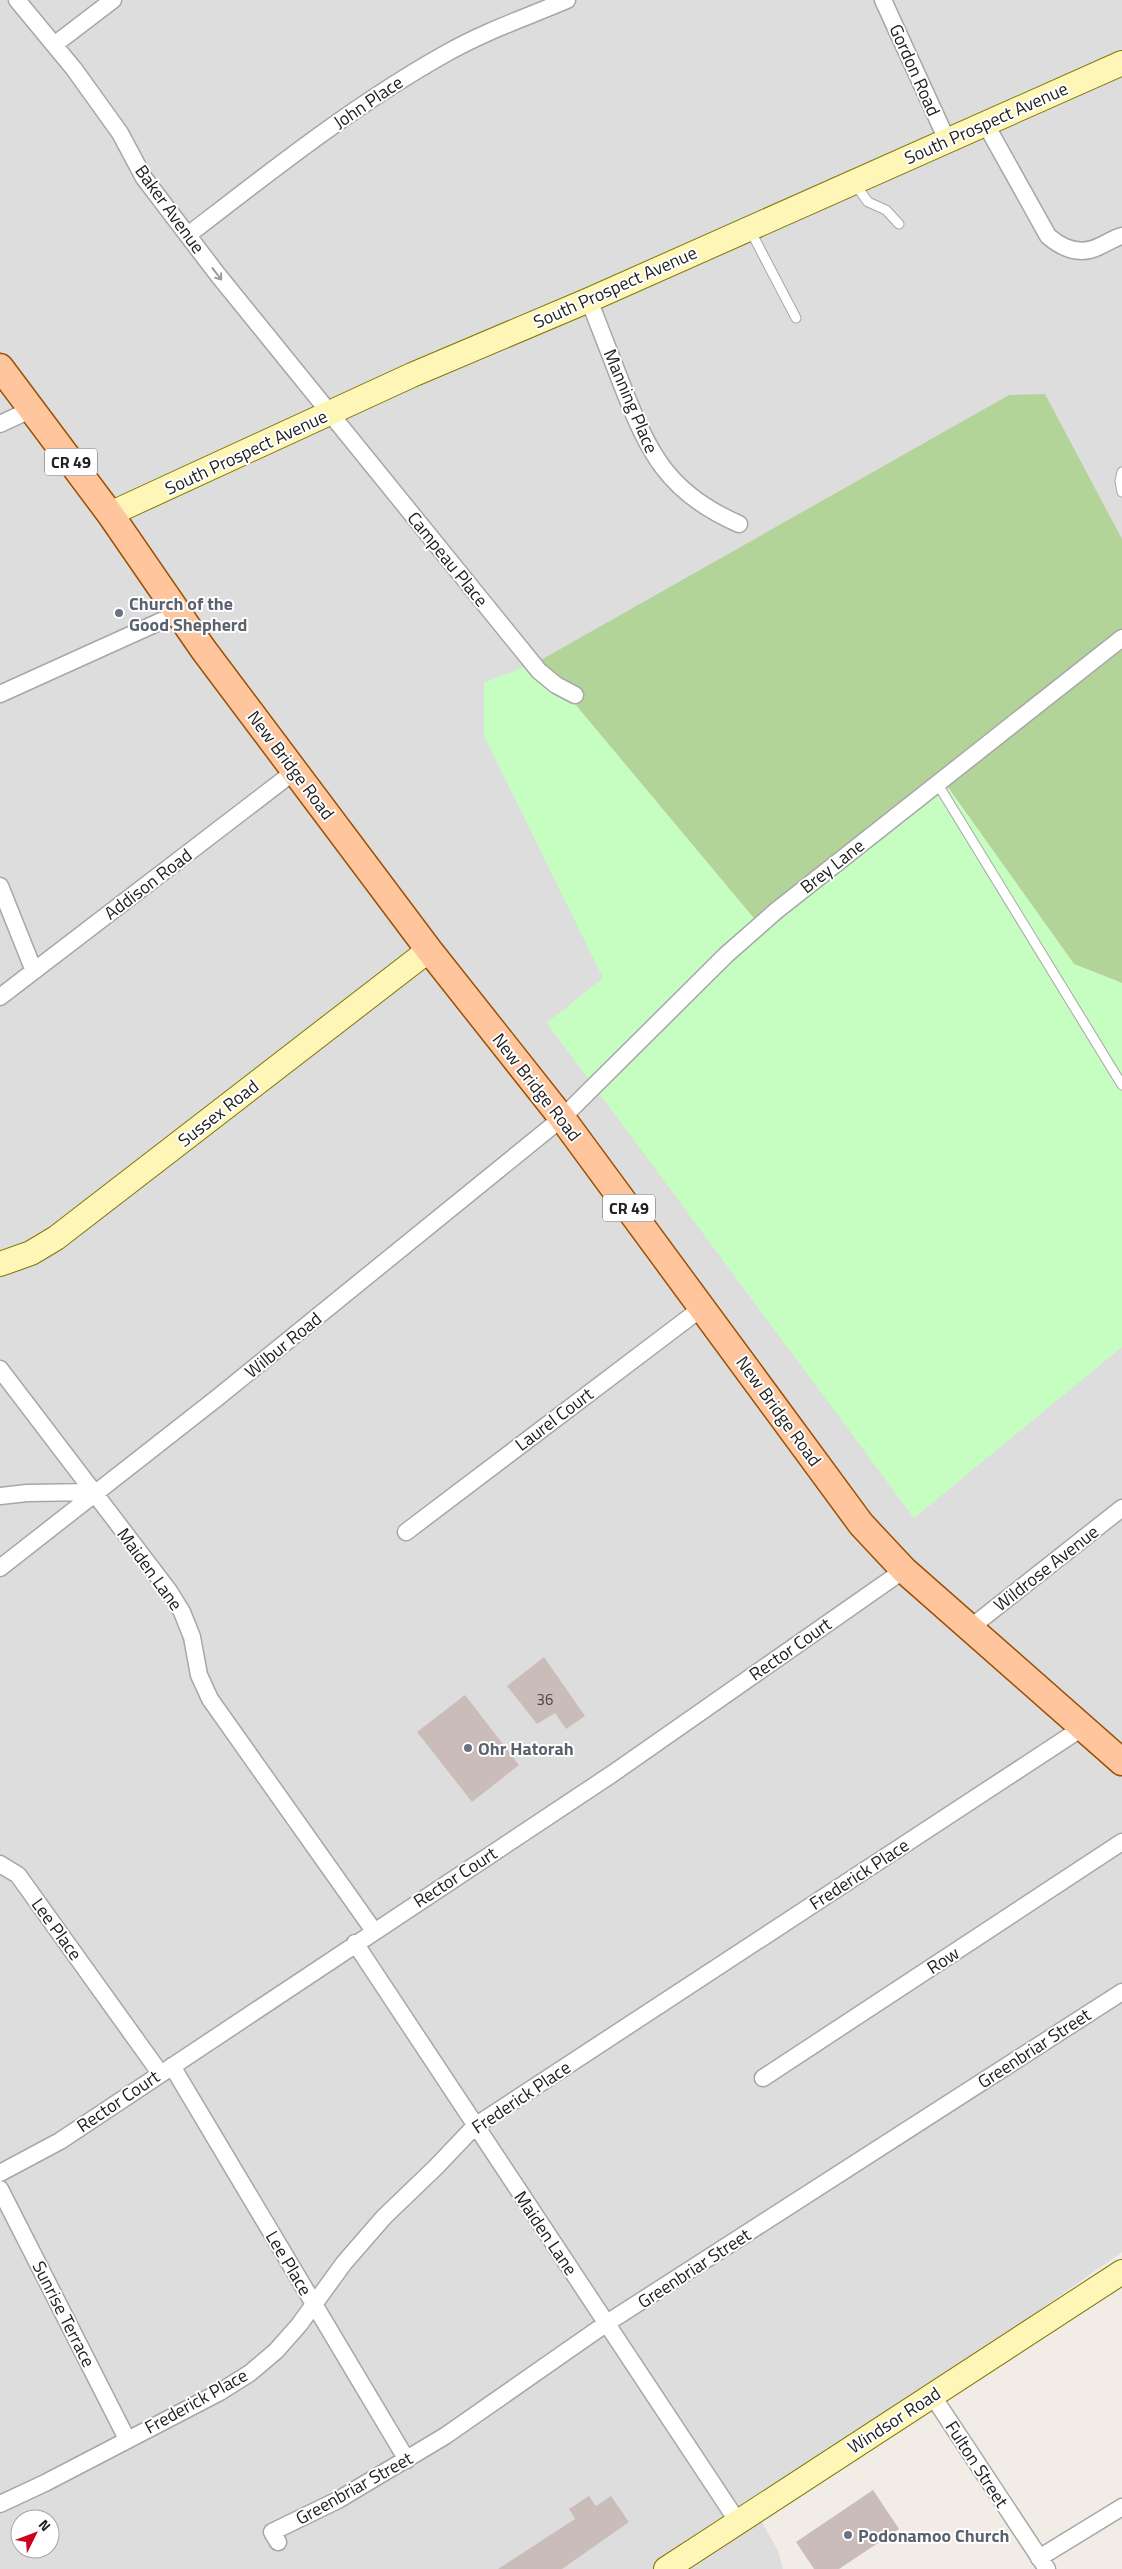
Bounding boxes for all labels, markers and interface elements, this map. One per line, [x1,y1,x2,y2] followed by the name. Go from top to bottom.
[883,20,947,120] street label: Gordon Road
[328,69,408,135] street label: John Place
[900,75,1072,171] street label: South Prospect Avenue
[128,159,212,259] street label: Baker Avenue
[529,239,701,335] street label: South Prospect Avenue
[212,267,223,280] one-way arrow
[597,345,665,457] street label: Manning Place
[160,402,332,502] street label: South Prospect Avenue
[45,448,97,476] road number: CR 49
[401,506,495,612] street label: Campeau Place
[129,590,247,638] place label: Church of the Good Shepherd
[113,607,125,619] marker: Church of the Good Shepherd
[241,705,341,825] street label: New Bridge Road
[794,832,870,900] street label: Brey Lane
[98,842,198,926] street label: Addison Road
[486,1027,588,1147] street label: New Bridge Road
[172,1073,264,1153] street label: Sussex Road
[603,1194,655,1222] road number: CR 49
[239,1305,327,1385] street label: Wilbur Road
[730,1350,828,1472] street label: New Bridge Road
[509,1380,599,1457] street label: Laurel Court
[988,1518,1104,1618] street label: Wildrose Avenue
[111,1522,189,1616] street label: Maiden Lane
[743,1610,837,1687] street label: Rector Court
[537,1688,553,1711] house number: 36
[478,1735,574,1762] place label: Ohr Hatorah
[462,1742,474,1754] marker: Ohr Hatorah
[804,1832,914,1916] street label: Frederick Place
[408,1839,503,1914] street label: Rector Court
[25,1892,89,1966] street label: Lee Place
[921,1939,965,1981] street label: Row
[972,2001,1097,2095] street label: Greenbriar Street
[466,2054,576,2140] street label: Frederick Place
[71,2063,166,2139] street label: Rector Court
[508,2185,584,2281] street label: Maiden Lane
[632,2221,757,2315] street label: Greenbriar Street
[259,2225,319,2301] street label: Lee Place
[26,2256,102,2372] street label: Sunrise Terrace
[140,2362,252,2440] street label: Frederick Place
[842,2380,946,2460] street label: Windsor Road
[939,2415,1016,2513] street label: Fulton Street
[291,2444,418,2531] street label: Greenbriar Street
[10,2509,60,2559] north arrow
[34,2514,56,2536] text: N
[858,2522,1009,2549] place label: Podonamoo Church
[842,2529,854,2541] marker: Podonamoo Church

